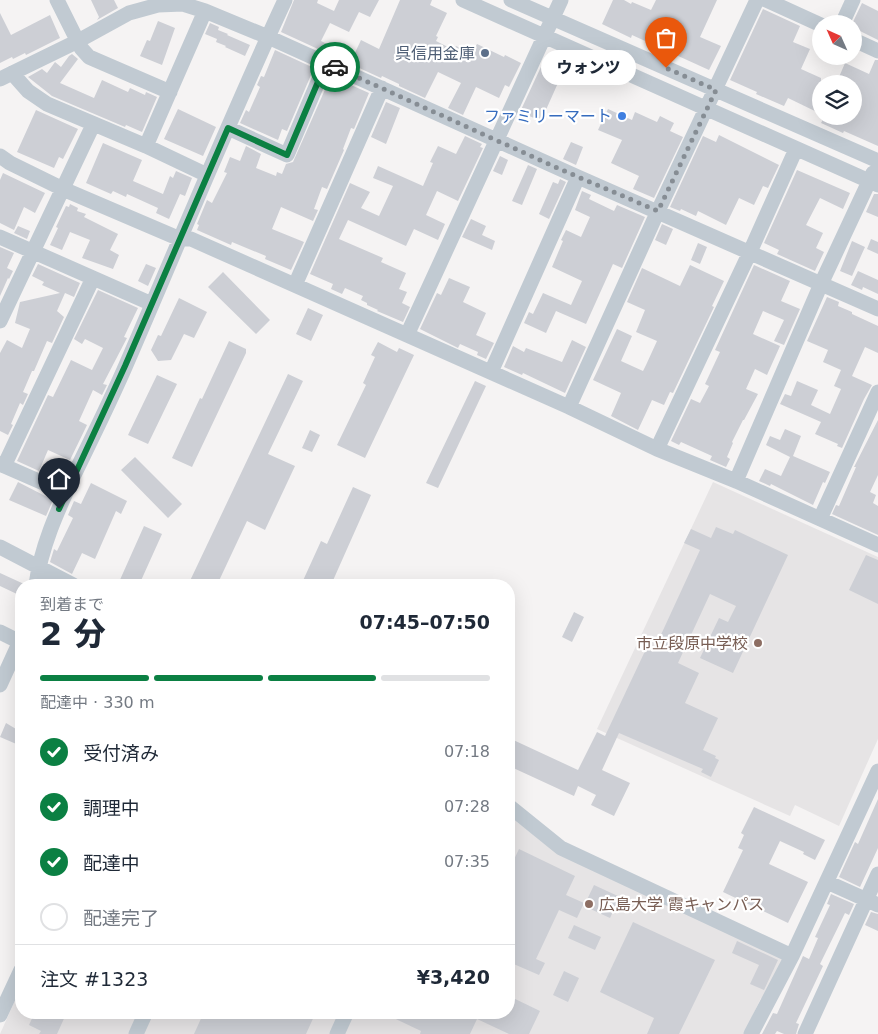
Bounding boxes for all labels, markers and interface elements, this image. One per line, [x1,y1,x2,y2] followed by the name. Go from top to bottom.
[812,15,862,65] north arrow
[812,15,862,125] map controls
[645,17,687,68] pin
[652,24,680,52] icon: bag
[310,42,360,92] courier
[395,44,475,63] place label: 呉信用金庫
[479,47,491,59] marker: 呉信用金庫
[541,50,636,86] callout: ウォンツ
[321,53,349,81] icon: car
[556,58,621,77] text: ウォンツ
[812,75,862,125] button: layers
[484,107,612,126] place label: ファミリーマート
[616,110,628,122] marker: ファミリーマート
[38,458,80,509] pin
[45,465,73,493] icon: home
[40,595,104,614] text: 到着まで
[360,611,490,633] text: 07:45–07:50
[40,615,105,653] text: 2 分
[636,634,748,653] place label: 市立段原中学校
[752,637,764,649] marker: 市立段原中学校
[40,693,154,712] text: 配達中 · 330 m
[40,738,68,766] icon: check
[83,742,159,764] text: 受付済み
[444,742,490,761] text: 07:18
[40,793,68,821] icon: check
[83,797,140,819] text: 調理中
[444,797,490,816] text: 07:28
[40,848,68,876] icon: check
[83,852,140,874] text: 配達中
[444,852,490,871] text: 07:35
[599,895,764,914] place label: 広島大学 霞キャンパス
[583,898,595,910] marker: 広島大学 霞キャンパス
[83,907,159,929] text: 配達完了
[417,966,490,988] text: ¥3,420
[40,968,148,990] text: 注文 #1323

